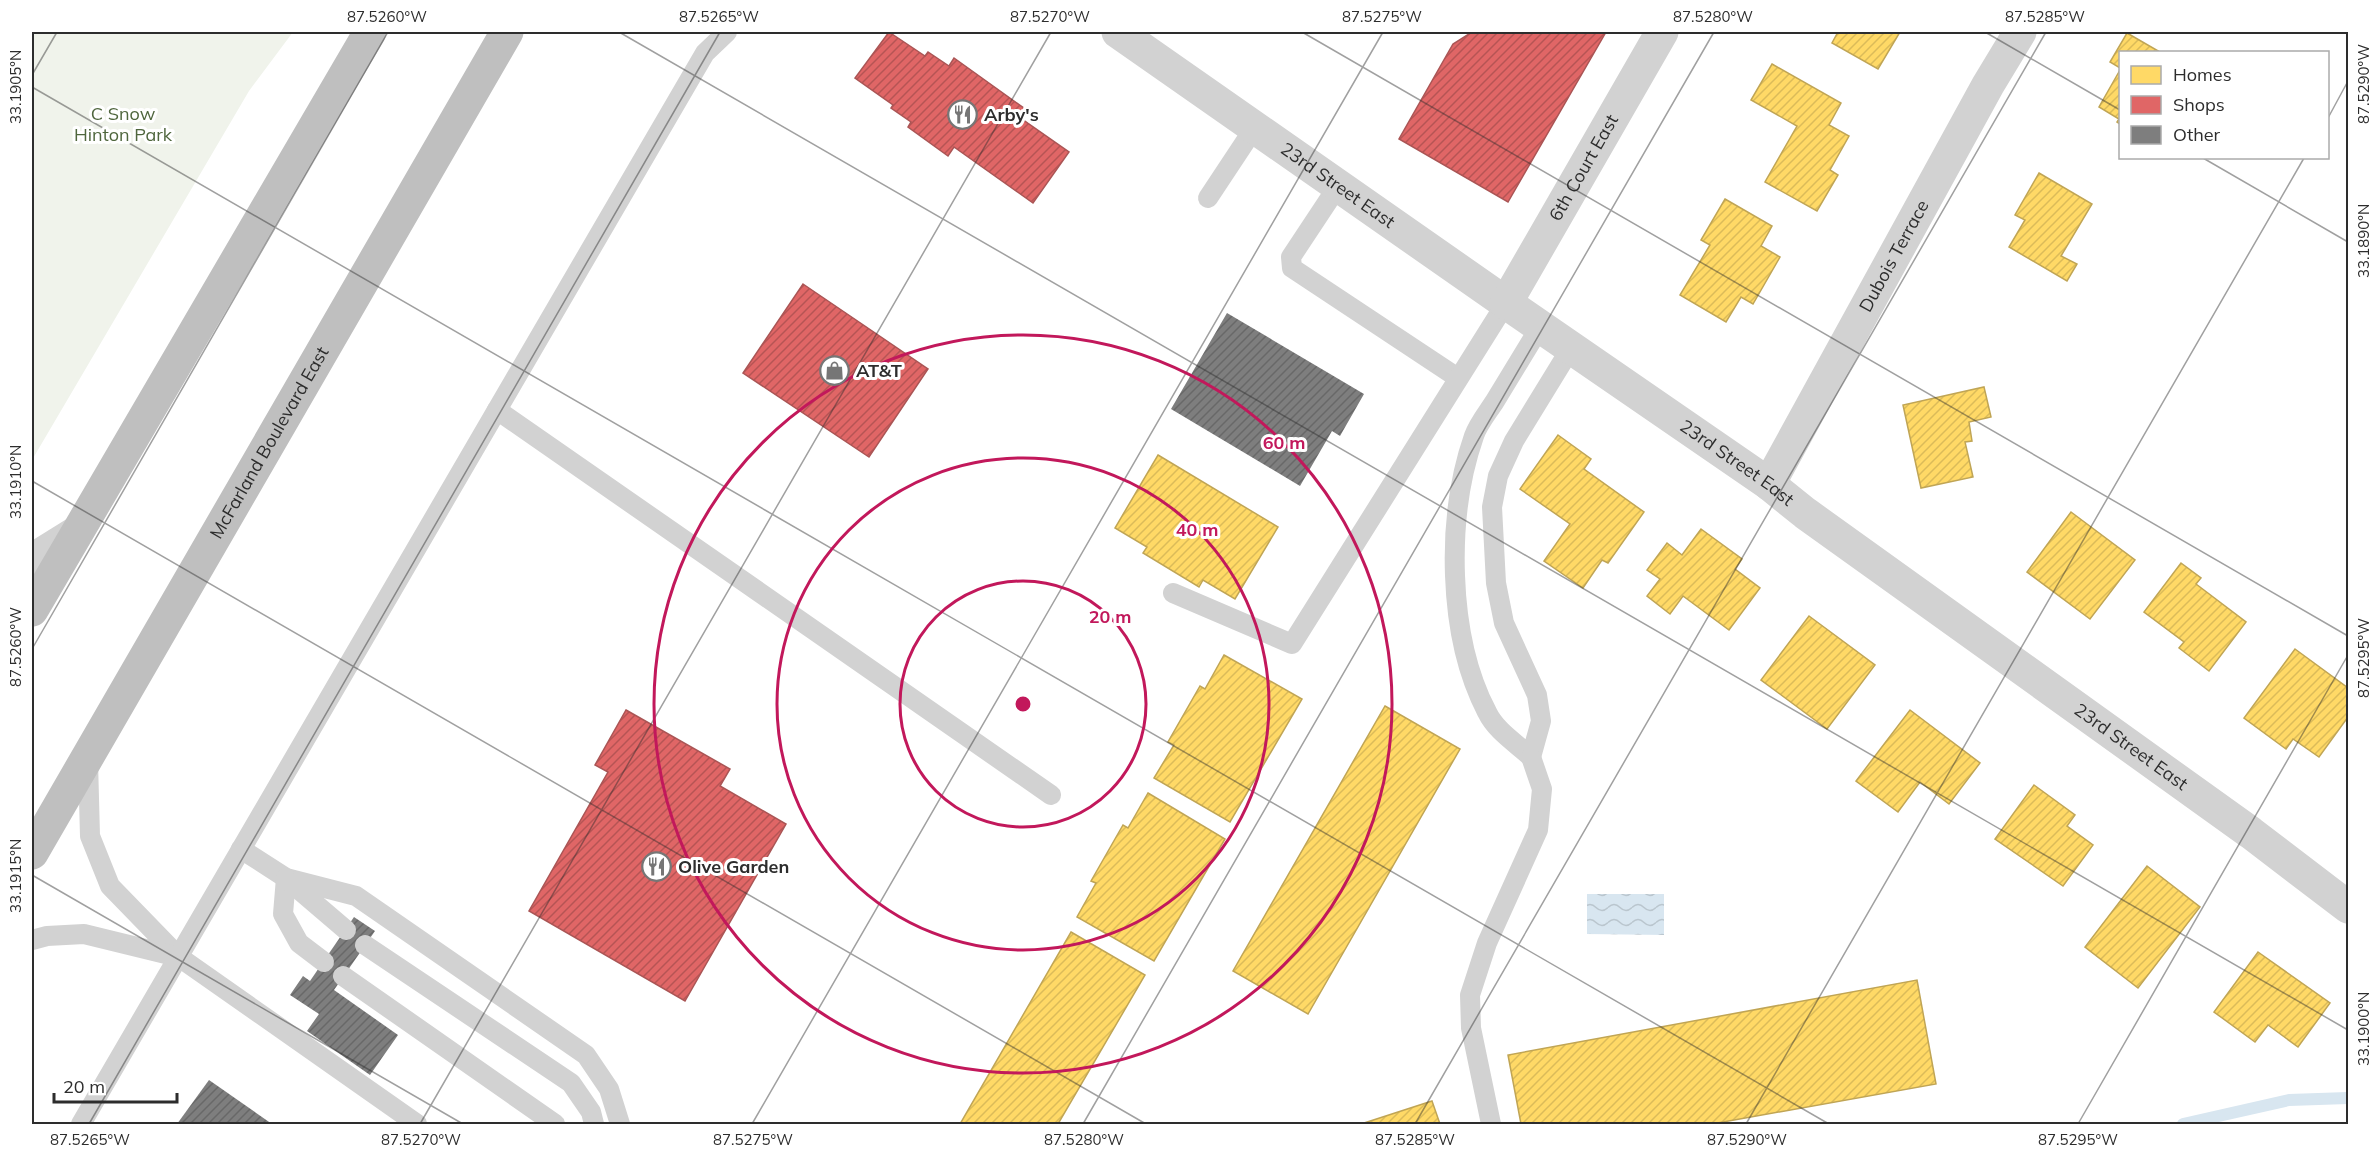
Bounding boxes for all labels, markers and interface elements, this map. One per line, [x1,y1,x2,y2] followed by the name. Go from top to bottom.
[347,7,427,26] text: 87.5260°W
[679,7,759,26] text: 87.5265°W
[1010,7,1090,26] text: 87.5270°W
[1342,7,1422,26] text: 87.5275°W
[1673,7,1753,26] text: 87.5280°W
[2005,7,2085,26] text: 87.5285°W
[2354,44,2373,124] text: 87.5290°W
[6,50,25,124] text: 33.1905°N
[2119,51,2329,159] legend
[2173,63,2232,86] text: Homes
[2173,93,2225,116] text: Shops
[947,99,979,131] restaurant icon: Arby's
[74,102,173,146] park label: C Snow Hinton Park
[984,103,1039,126] place label: Arby's
[1544,110,1623,225] street label: 6th Court East
[2173,123,2221,146] text: Other
[1276,137,1400,233] street label: 23rd Street East
[1854,196,1934,316] street label: Dubois Terrace
[2354,204,2373,278] text: 33.1890°N
[204,342,334,543] street label: McFarland Boulevard East
[819,355,851,387] shop icon: AT&T
[856,359,902,382] place label: AT&T
[1676,414,1799,511] street label: 23rd Street East
[1263,431,1305,454] text: 60 m
[6,445,25,519] text: 33.1910°N
[1176,518,1218,541] text: 40 m
[1089,605,1131,628] text: 20 m
[6,607,25,687] text: 87.5260°W
[2354,618,2373,698] text: 87.5295°W
[1013,694,1033,714] centre of rings
[2070,698,2193,795] street label: 23rd Street East
[6,839,25,913] text: 33.1915°N
[641,851,673,883] restaurant icon: Olive Garden
[678,855,789,878] place label: Olive Garden
[2354,992,2373,1066] text: 33.1900°N
[54,1066,177,1104] scale bar
[63,1075,105,1098] text: 20 m
[50,1130,130,1149] text: 87.5265°W
[381,1130,461,1149] text: 87.5270°W
[713,1130,793,1149] text: 87.5275°W
[1044,1130,1124,1149] text: 87.5280°W
[1375,1130,1455,1149] text: 87.5285°W
[1707,1130,1787,1149] text: 87.5290°W
[2038,1130,2118,1149] text: 87.5295°W

